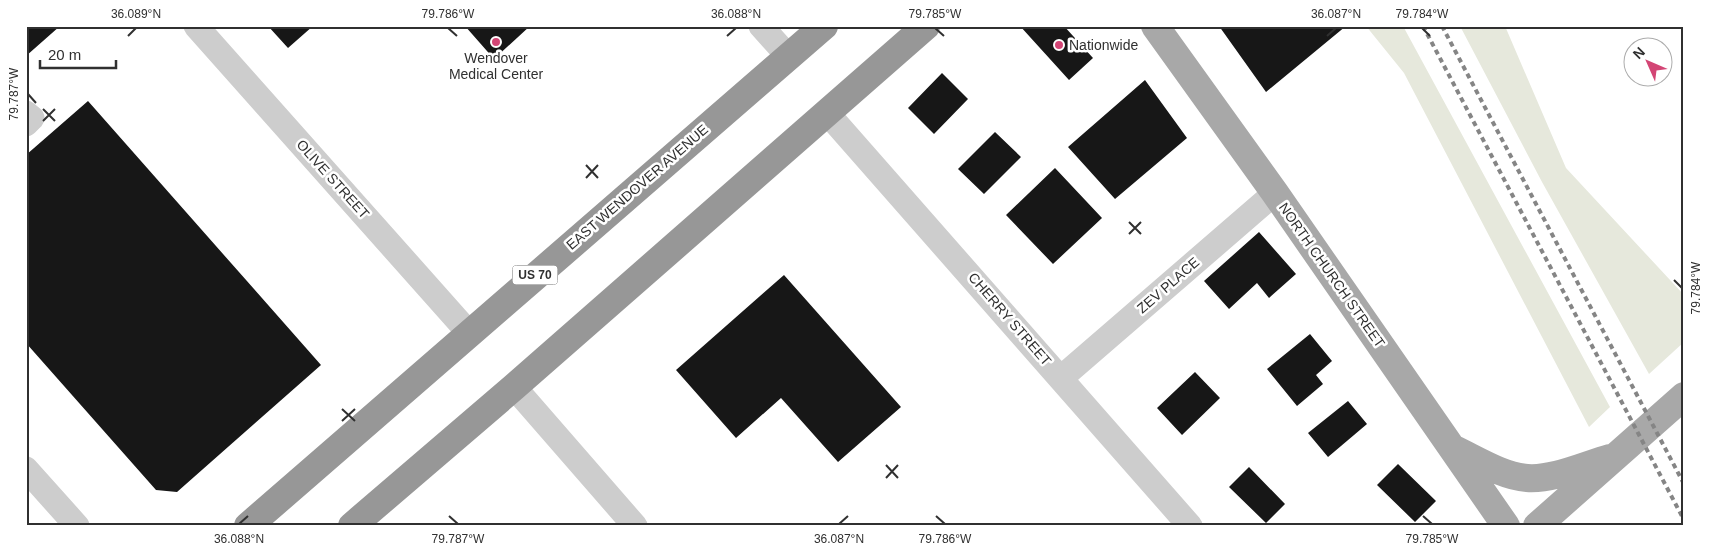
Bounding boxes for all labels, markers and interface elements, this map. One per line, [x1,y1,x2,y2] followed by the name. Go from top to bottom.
[111,7,161,21] text: 36.089°N
[422,7,475,21] text: 79.786°W
[711,7,761,21] text: 36.088°N
[909,7,962,21] text: 79.785°W
[1311,7,1361,21] text: 36.087°N
[1396,7,1449,21] text: 79.784°W
[490,36,502,48] marker: Wendover Medical Center
[1069,37,1138,53] place label: Nationwide
[40,38,116,70] scale bar
[1622,38,1672,88] north arrow
[1053,39,1065,51] marker: Nationwide
[1630,44,1648,62] text: N
[48,46,81,63] text: 20 m
[449,50,543,82] place label: Wendover Medical Center
[7,67,21,120] text: 79.787°W
[563,121,711,253] street label: EAST WENDOVER AVENUE
[293,136,373,222] street label: OLIVE STREET
[1276,199,1388,351] street label: NORTH CHURCH STREET
[1134,254,1202,316] street label: ZEV PLACE
[1689,261,1703,314] text: 79.784°W
[512,266,558,284] road number: US 70
[965,269,1055,369] street label: CHERRY STREET
[214,532,264,546] text: 36.088°N
[432,532,485,546] text: 79.787°W
[814,532,864,546] text: 36.087°N
[919,532,972,546] text: 79.786°W
[1406,532,1459,546] text: 79.785°W

